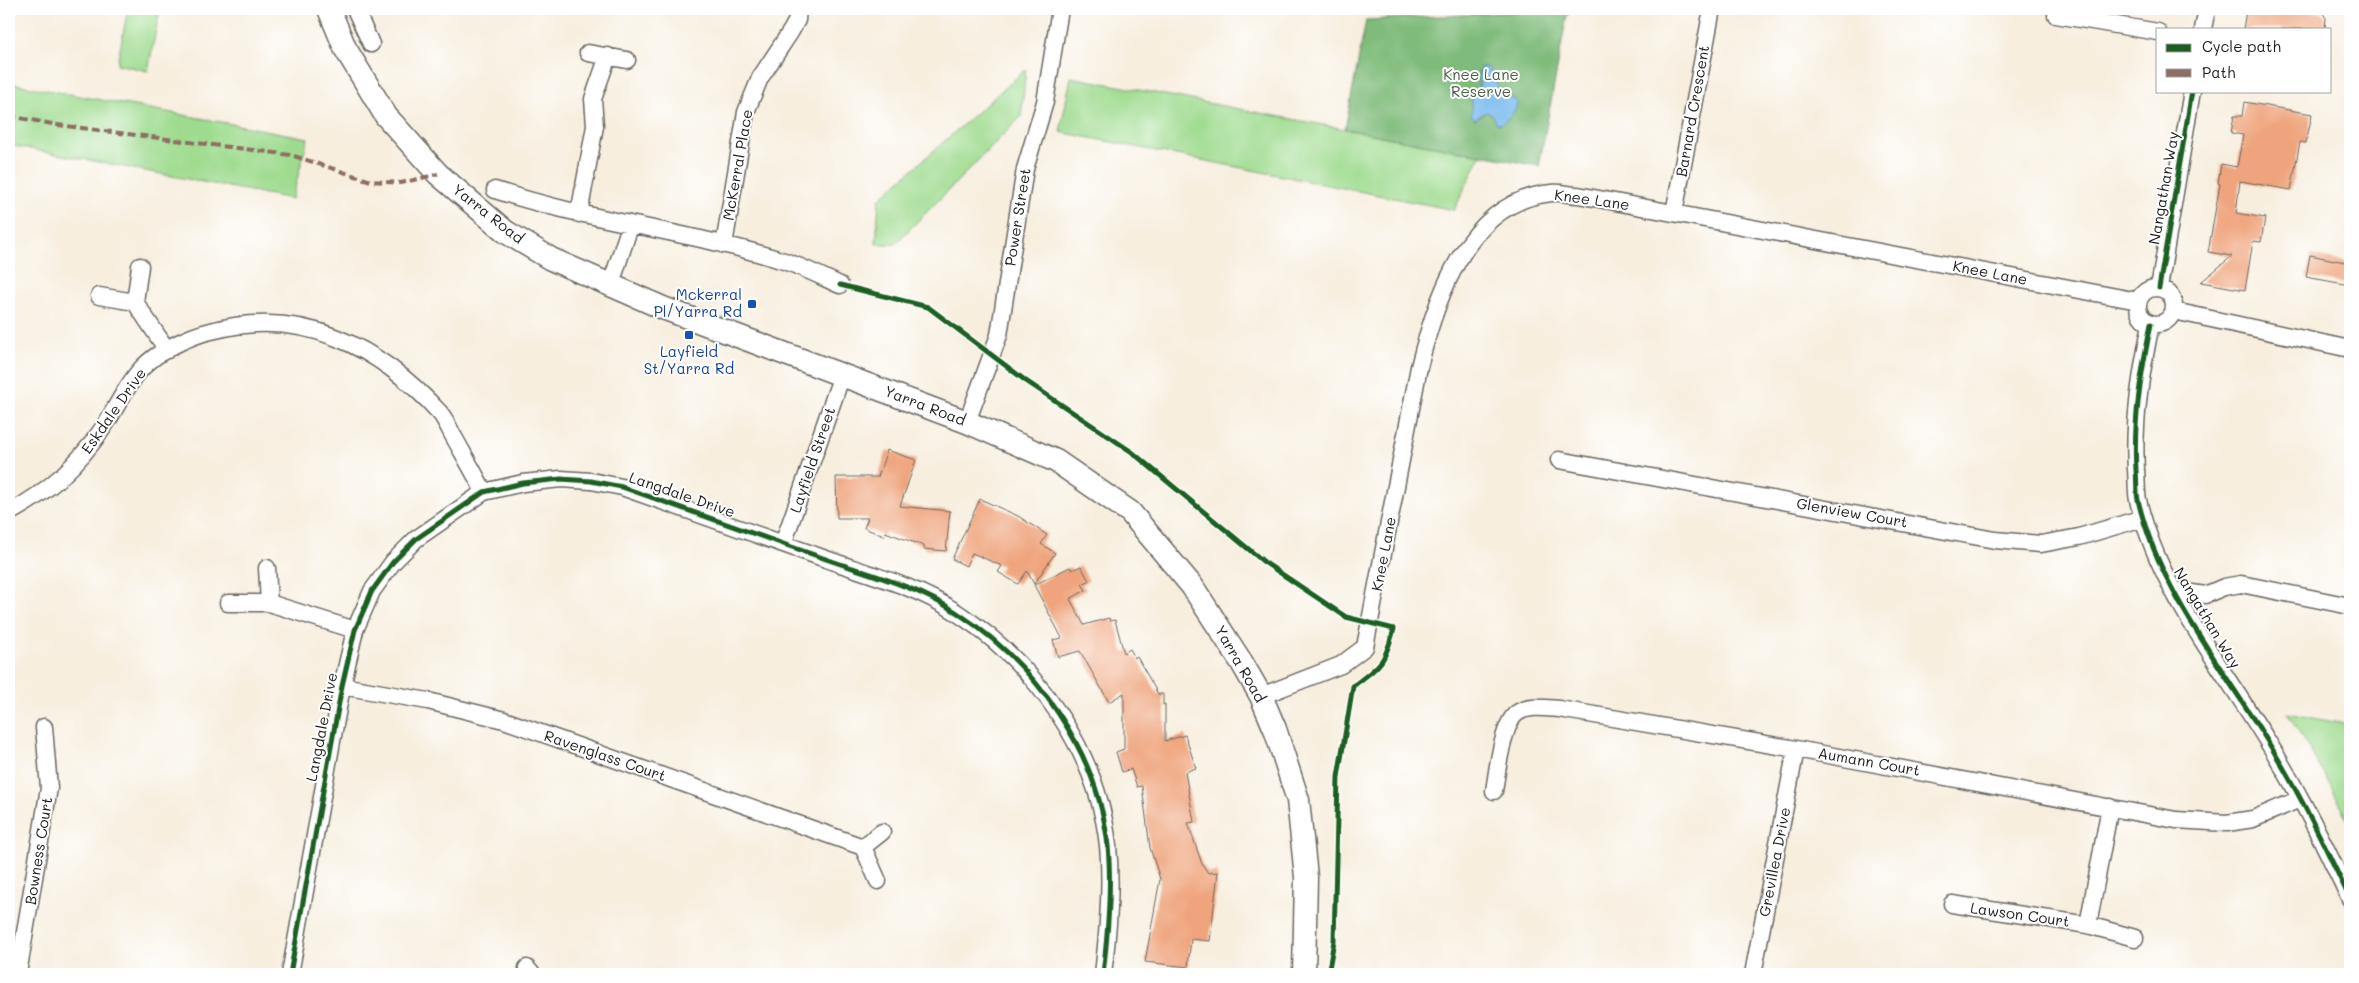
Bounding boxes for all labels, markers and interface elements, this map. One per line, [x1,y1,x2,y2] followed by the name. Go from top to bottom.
[2156,28,2332,92] legend
[2202,36,2281,56] text: Cycle path
[1671,43,1713,178] street label: Barnard Crescent
[2202,62,2236,82] text: Path
[1443,64,1519,101] park label: Knee Lane Reserve
[717,108,757,222] street label: McKerral Place
[2143,129,2183,246] street label: Nangathan Way
[999,166,1035,267] street label: Power Street
[449,179,529,247] street label: Yarra Road
[1553,184,1631,214] street label: Knee Lane
[1951,255,2029,289] street label: Knee Lane
[654,284,742,321] place label: Mckerral Pl/Yarra Rd
[746,298,758,310] marker: Mckerral Pl/Yarra Rd
[683,329,695,341] marker: Layfield St/Yarra Rd
[644,341,734,378] place label: Layfield St/Yarra Rd
[76,364,150,457] street label: Eskdale Drive
[882,380,969,430] street label: Yarra Road
[785,404,840,515] street label: Layfield Street
[627,467,738,522] street label: Langdale Drive
[1795,492,1909,532] street label: Glenview Court
[1366,515,1400,593] street label: Knee Lane
[2170,563,2246,672] street label: Nangathan Way
[1211,621,1271,706] street label: Yarra Road
[301,671,341,783] street label: Langdale Drive
[542,725,669,785] street label: Ravenglass Court
[1817,742,1922,780] street label: Aumann Court
[20,796,56,906] street label: Bowness Court
[1754,805,1794,918] street label: Grevillea Drive
[1969,897,2071,931] street label: Lawson Court

